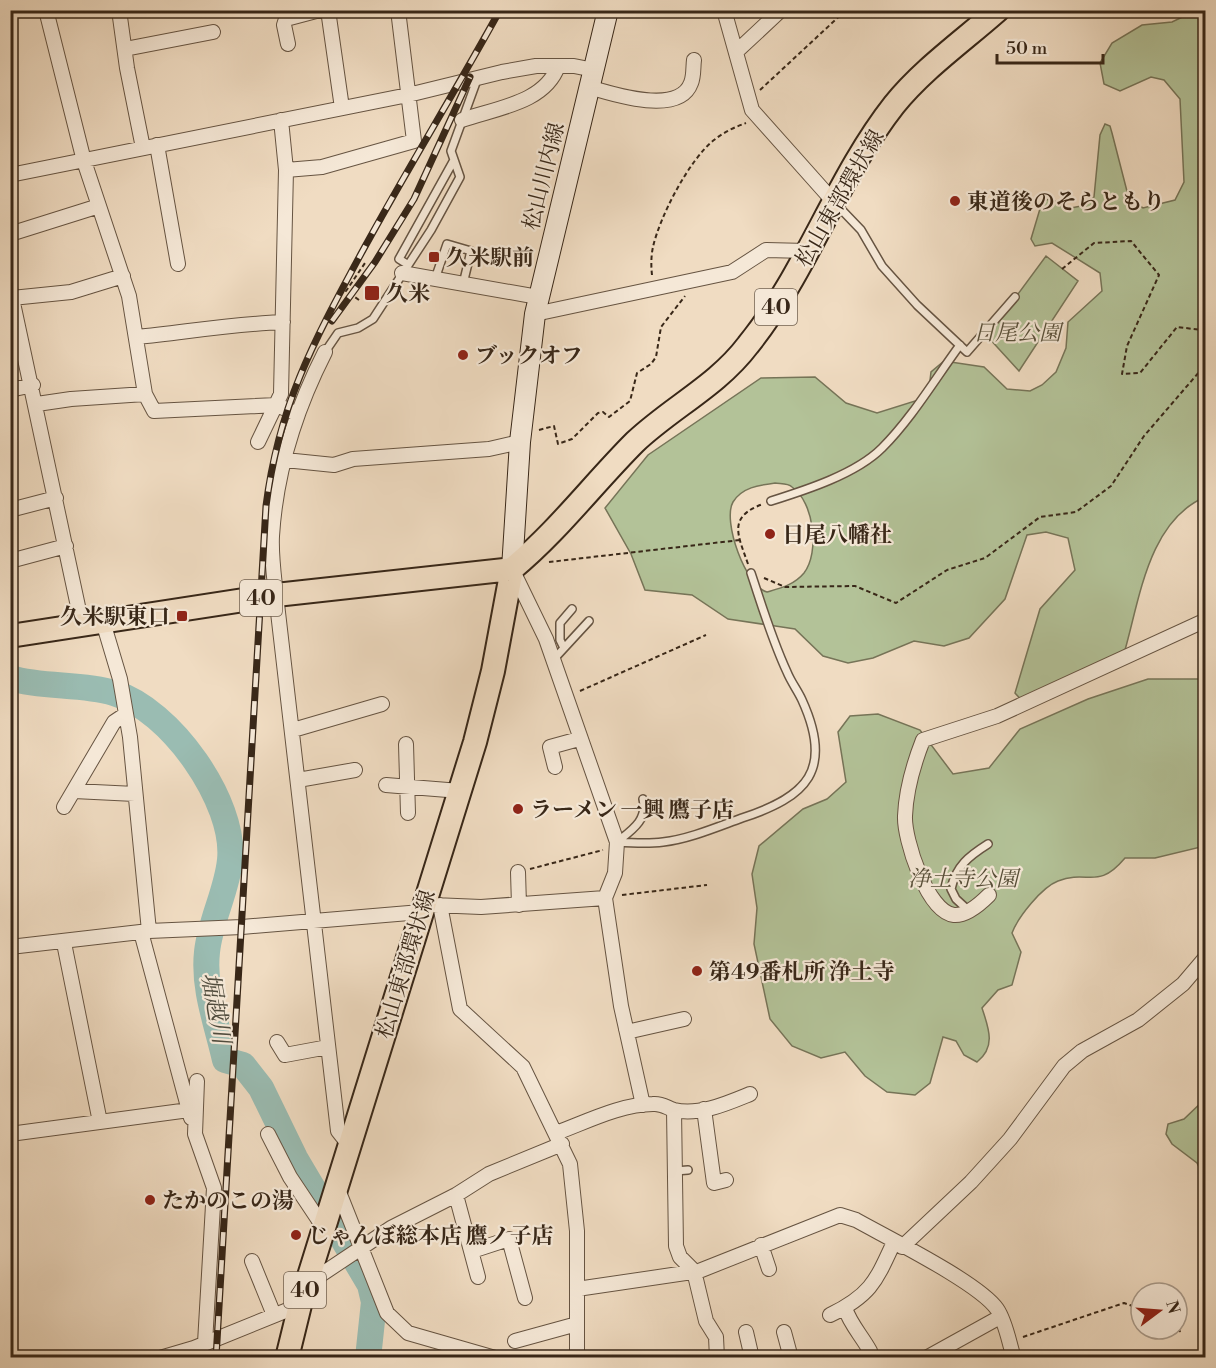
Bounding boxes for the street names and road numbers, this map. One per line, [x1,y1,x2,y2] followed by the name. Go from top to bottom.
[518,120,571,233] street label: 松山川内線
[790,125,890,272] street label: 松山東部環状線
[755,289,797,325] road number: 40
[240,580,282,616] road number: 40
[371,887,442,1042] street label: 松山東部環状線
[284,1272,326,1308] road number: 40

